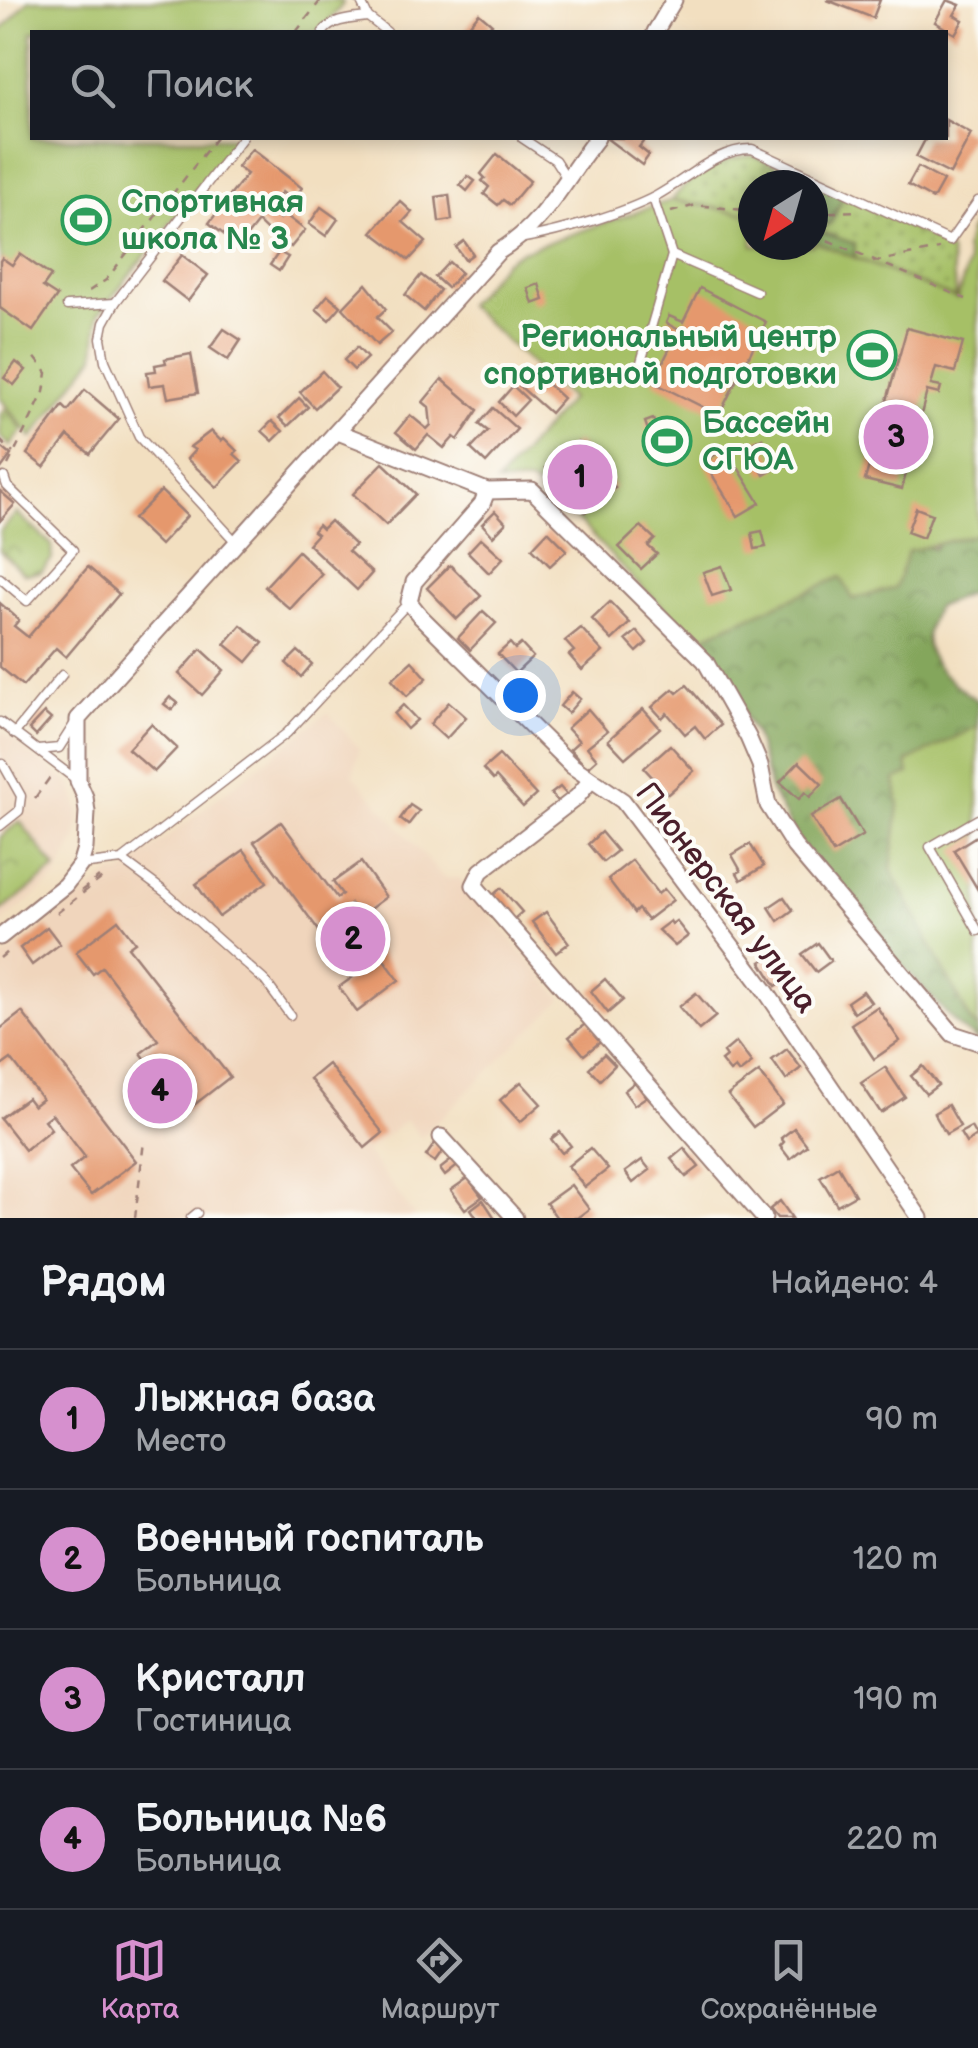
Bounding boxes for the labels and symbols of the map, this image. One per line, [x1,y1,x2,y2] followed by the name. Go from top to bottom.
[738,170,828,260] north arrow
[121,183,304,259] place label: Спортивная школа № 3
[60,194,112,246] sports icon: Спортивная школа № 3
[483,318,837,394] place label: Региональный центр спортивной подготовки
[846,329,898,381] sports icon: Региональный центр спортивной подготовки
[864,400,928,474] pin: 3
[702,404,830,480] place label: Бассейн СГЮА
[641,415,693,467] sports icon: Бассейн СГЮА
[548,440,612,514] pin: 1
[495,670,546,721] your location
[627,775,825,1021] street label: Пионерская улица
[320,902,386,976] pin: 2
[128,1054,192,1128] pin: 4

